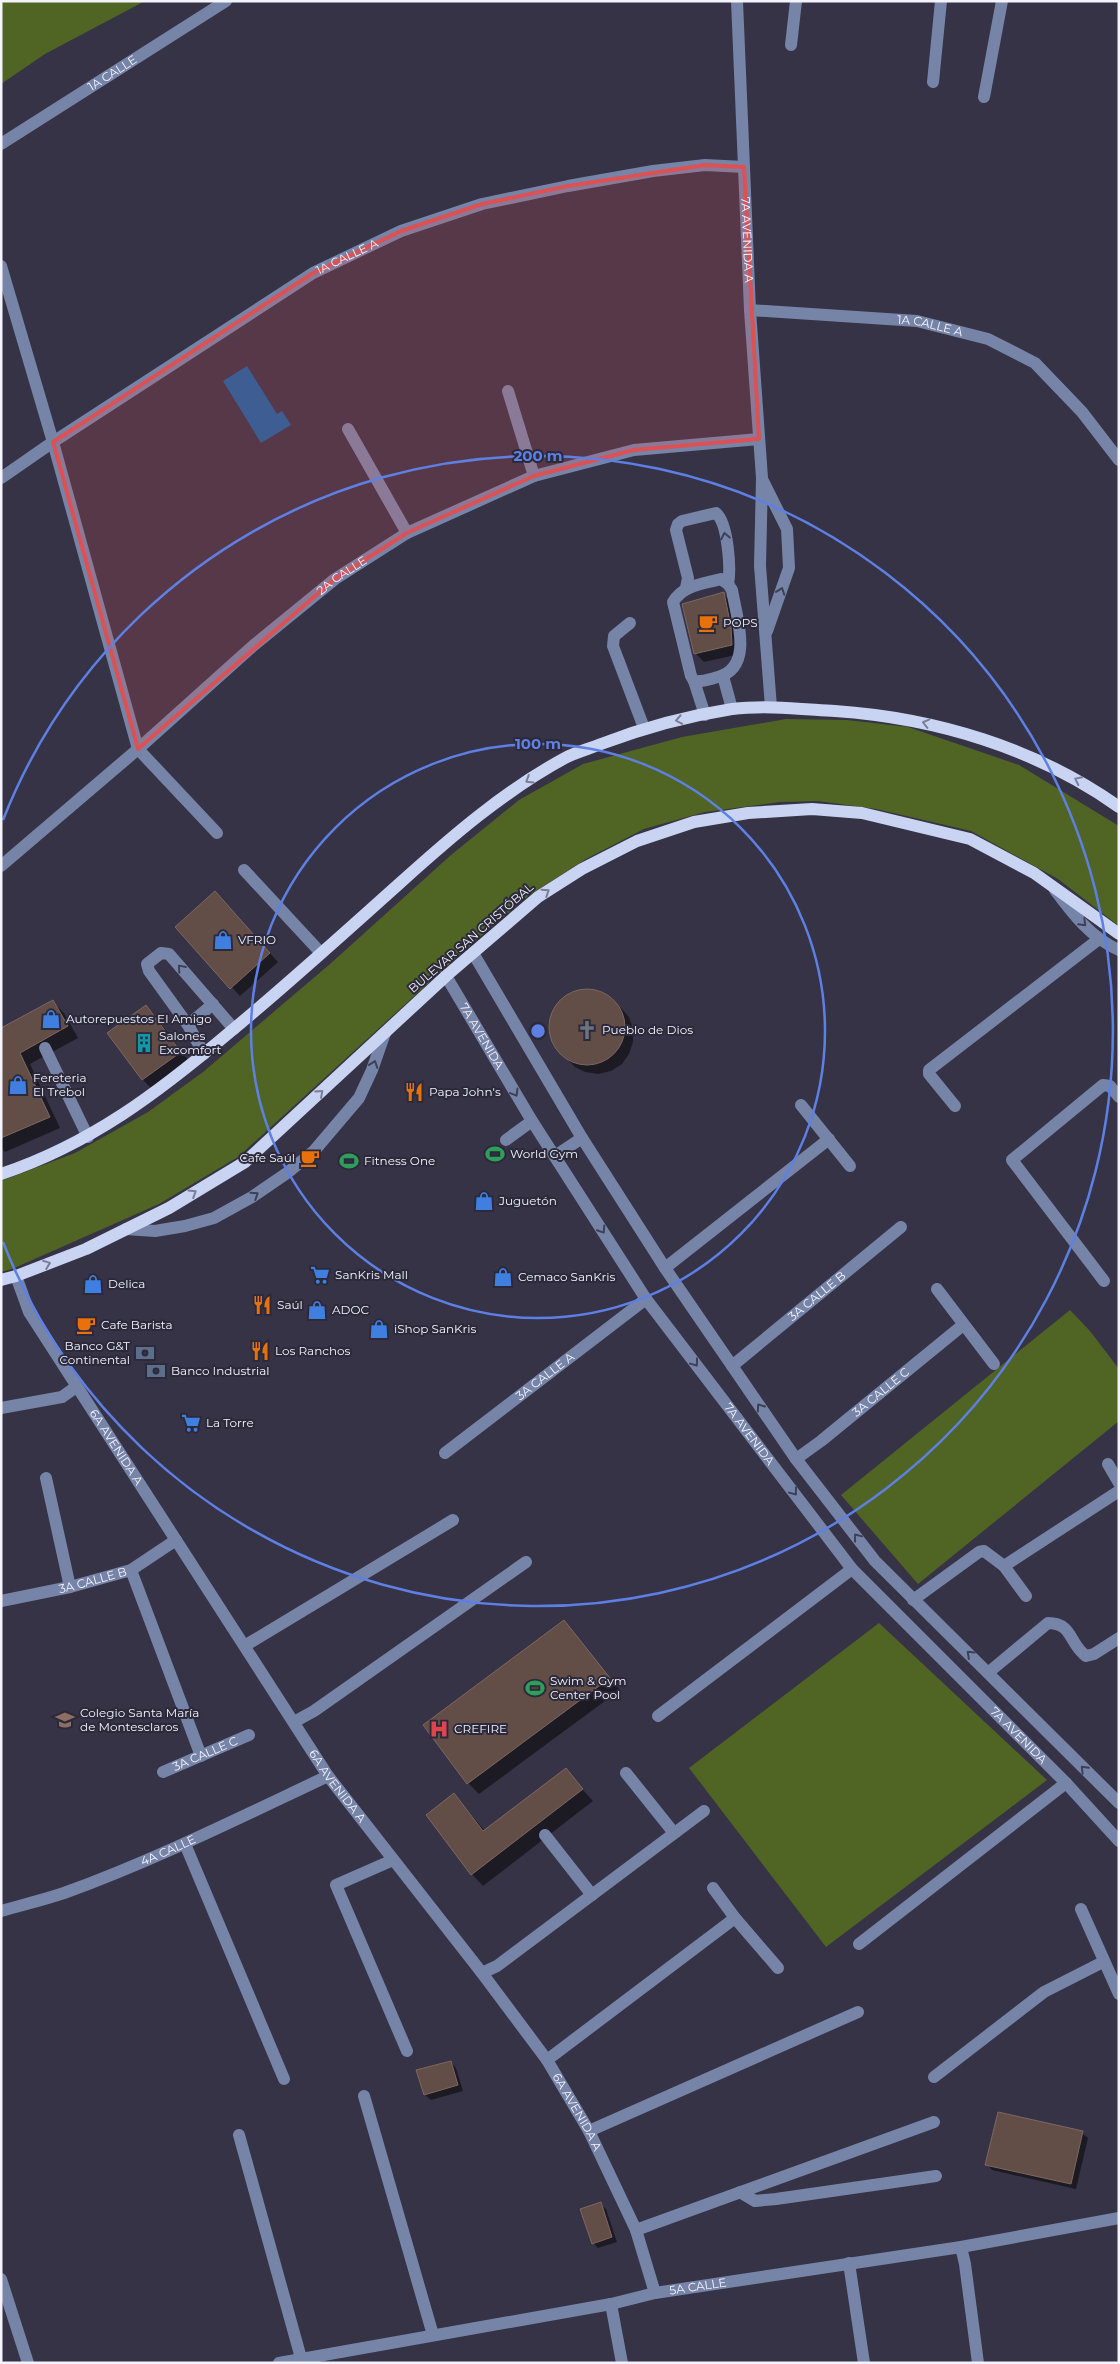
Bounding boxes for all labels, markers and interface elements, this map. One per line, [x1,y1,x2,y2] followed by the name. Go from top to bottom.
[85,52,139,94] street label: 1A CALLE
[738,196,757,283] street label: 7A AVENIDA A
[313,235,381,278] street label: 1A CALLE A
[897,312,965,339] street label: 1A CALLE A
[513,446,563,465] text: 200 m
[720,532,730,540] one-way arrow
[313,553,369,598] street label: 2A CALLE
[775,587,785,596] one-way arrow
[697,612,719,634] cafe icon: POPS
[723,615,758,630] place label: POPS
[674,714,683,725] one-way arrow
[923,719,931,729] one-way arrow
[515,734,561,753] text: 100 m
[525,774,534,784] one-way arrow
[1074,776,1083,786] one-way arrow
[405,879,536,996] street label: BULEVAR SAN CRISTÓBAL
[540,889,550,898] one-way arrow
[1077,917,1086,926] one-way arrow
[212,929,234,951] shop icon: VFRIO
[238,932,276,947] place label: VFRIO
[178,964,187,973] one-way arrow
[457,1000,508,1072] street label: 7A AVENIDA
[40,1008,62,1030] shop icon: Autorepuestos El Amigo
[66,1011,212,1026] place label: Autorepuestos El Amigo
[576,1019,598,1041] church icon: Pueblo de Dios
[529,1022,547,1040] centre of rings
[602,1022,693,1037] place label: Pueblo de Dios
[159,1028,221,1057] place label: Salones Excomfort
[133,1032,155,1054] building icon: Salones Excomfort
[368,1061,378,1069] one-way arrow
[33,1070,86,1099] place label: Fereteria El Trebol
[7,1074,29,1096] shop icon: Fereteria El Trebol
[403,1081,425,1103] restaurant icon: Papa John's
[429,1084,501,1099] place label: Papa John's
[509,1087,519,1096] one-way arrow
[315,1090,324,1099] one-way arrow
[484,1143,506,1165] sports icon: World Gym
[510,1146,578,1161] place label: World Gym
[299,1147,321,1169] cafe icon: Cafe Saúl
[239,1150,295,1165] place label: Cafe Saúl
[338,1150,360,1172] sports icon: Fitness One
[364,1153,435,1168] place label: Fitness One
[188,1190,197,1200] one-way arrow
[473,1190,495,1212] shop icon: Juguetón
[249,1191,258,1201] one-way arrow
[498,1193,557,1208] place label: Juguetón
[596,1224,605,1234] one-way arrow
[43,1260,51,1270] one-way arrow
[309,1264,331,1286] supermarket icon: SanKris Mall
[492,1266,514,1288] shop icon: Cemaco SanKris
[335,1267,408,1282] place label: SanKris Mall
[785,1268,848,1324] street label: 3A CALLE B
[518,1269,616,1284] place label: Cemaco SanKris
[82,1273,104,1295] shop icon: Delica
[108,1276,145,1291] place label: Delica
[251,1294,273,1316] restaurant icon: Saúl
[277,1297,303,1312] place label: Saúl
[306,1299,328,1321] shop icon: ADOC
[332,1302,370,1317] place label: ADOC
[75,1314,97,1336] cafe icon: Cafe Barista
[101,1317,173,1332] place label: Cafe Barista
[368,1318,390,1340] shop icon: iShop SanKris
[394,1321,476,1336] place label: iShop SanKris
[60,1338,130,1367] place label: Banco G&T Continental
[249,1340,271,1362] restaurant icon: Los Ranchos
[134,1342,156,1364] bank icon: Banco G&T Continental
[275,1343,351,1358] place label: Los Ranchos
[513,1349,577,1403] street label: 3A CALLE A
[689,1357,698,1367] one-way arrow
[145,1360,167,1382] bank icon: Banco Industrial
[171,1363,269,1378] place label: Banco Industrial
[849,1364,912,1420] street label: 3A CALLE C
[721,1400,778,1468] street label: 7A AVENIDA
[757,1403,766,1412] one-way arrow
[87,1406,147,1488] street label: 6A AVENIDA A
[180,1412,202,1434] supermarket icon: La Torre
[206,1415,254,1430] place label: La Torre
[788,1486,796,1495] one-way arrow
[854,1533,863,1543] one-way arrow
[57,1564,128,1596] street label: 3A CALLE B
[966,1651,975,1660] one-way arrow
[550,1673,627,1702] place label: Swim & Gym Center Pool
[524,1677,546,1699] sports icon: Swim & Gym Center Pool
[987,1704,1051,1767] street label: 7A AVENIDA
[80,1705,199,1734] place label: Colegio Santa María de Montesclaros
[54,1709,76,1731] school or university icon: Colegio Santa María de Montesclaros
[428,1718,450,1740] hospital icon: CREFIRE
[454,1721,507,1736] place label: CREFIRE
[170,1733,240,1774] street label: 3A CALLE C
[306,1747,370,1826] street label: 6A AVENIDA A
[1081,1766,1090,1775] one-way arrow
[138,1831,198,1869] street label: 4A CALLE
[549,2070,605,2153] street label: 6A AVENIDA A
[668,2274,728,2298] street label: 5A CALLE

